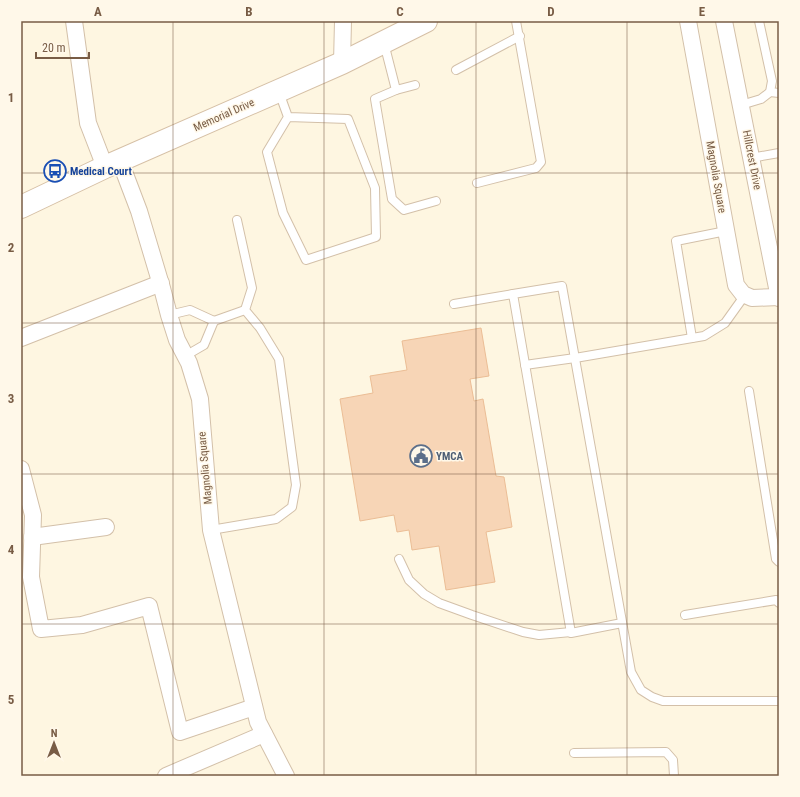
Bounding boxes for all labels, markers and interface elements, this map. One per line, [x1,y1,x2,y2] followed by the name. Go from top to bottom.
[94,4,102,19] text: A
[245,4,253,19] text: B
[396,4,404,19] text: C
[547,4,555,19] text: D
[699,4,706,19] text: E
[36,34,89,60] scale bar
[42,41,66,55] text: 20 m
[8,90,14,105] text: 1
[191,96,257,134] street label: Memorial Drive
[740,129,764,191] street label: Hillcrest Drive
[703,140,729,214] street label: Magnolia Square
[42,158,68,184] bus stop icon: Medical Court
[70,165,132,178] place label: Medical Court
[8,240,15,255] text: 2
[8,391,14,406] text: 3
[195,431,215,505] street label: Magnolia Square
[408,443,434,469] public building icon: YMCA
[436,450,464,463] place label: YMCA
[8,542,15,557] text: 4
[8,692,15,707] text: 5
[34,723,74,763] north arrow
[51,727,58,740] text: N

